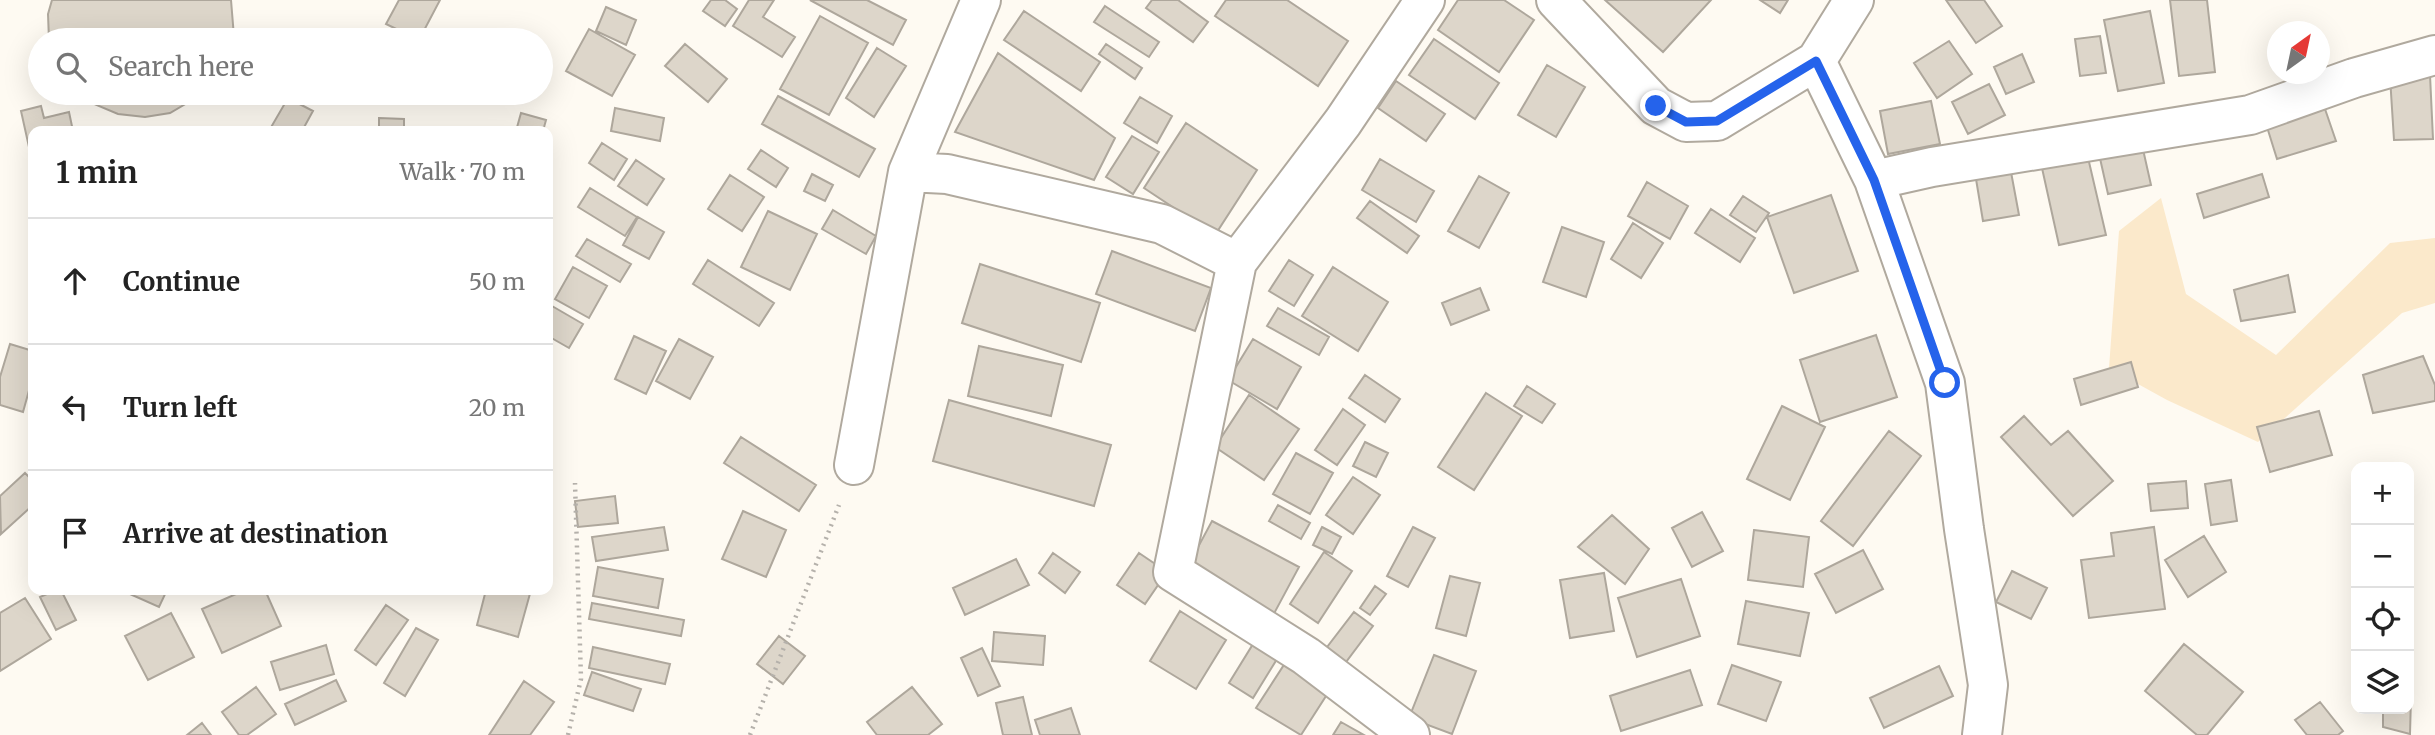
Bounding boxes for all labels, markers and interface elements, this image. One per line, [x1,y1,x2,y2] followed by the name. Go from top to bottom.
[2267,21,2330,84] north arrow
[28,28,553,105] search box
[52,48,90,86] icon: search
[108,50,254,83] text: Search here
[1640,90,1671,121] route end
[56,153,138,191] text: 1 min
[400,157,525,186] text: Walk · 70 m
[56,262,94,300] icon: ahead
[123,265,240,298] text: Continue
[469,267,525,296] text: 50 m
[1929,367,1960,398] route start
[56,388,94,426] icon: left
[123,391,237,424] text: Turn left
[469,393,525,422] text: 20 m
[2351,462,2414,714] map controls
[2351,462,2414,525] button: +
[56,514,94,552] icon: arrive
[123,517,388,550] text: Arrive at destination
[2351,525,2414,588] button: −
[2351,588,2414,651] button: locate
[2351,651,2414,714] button: layers

